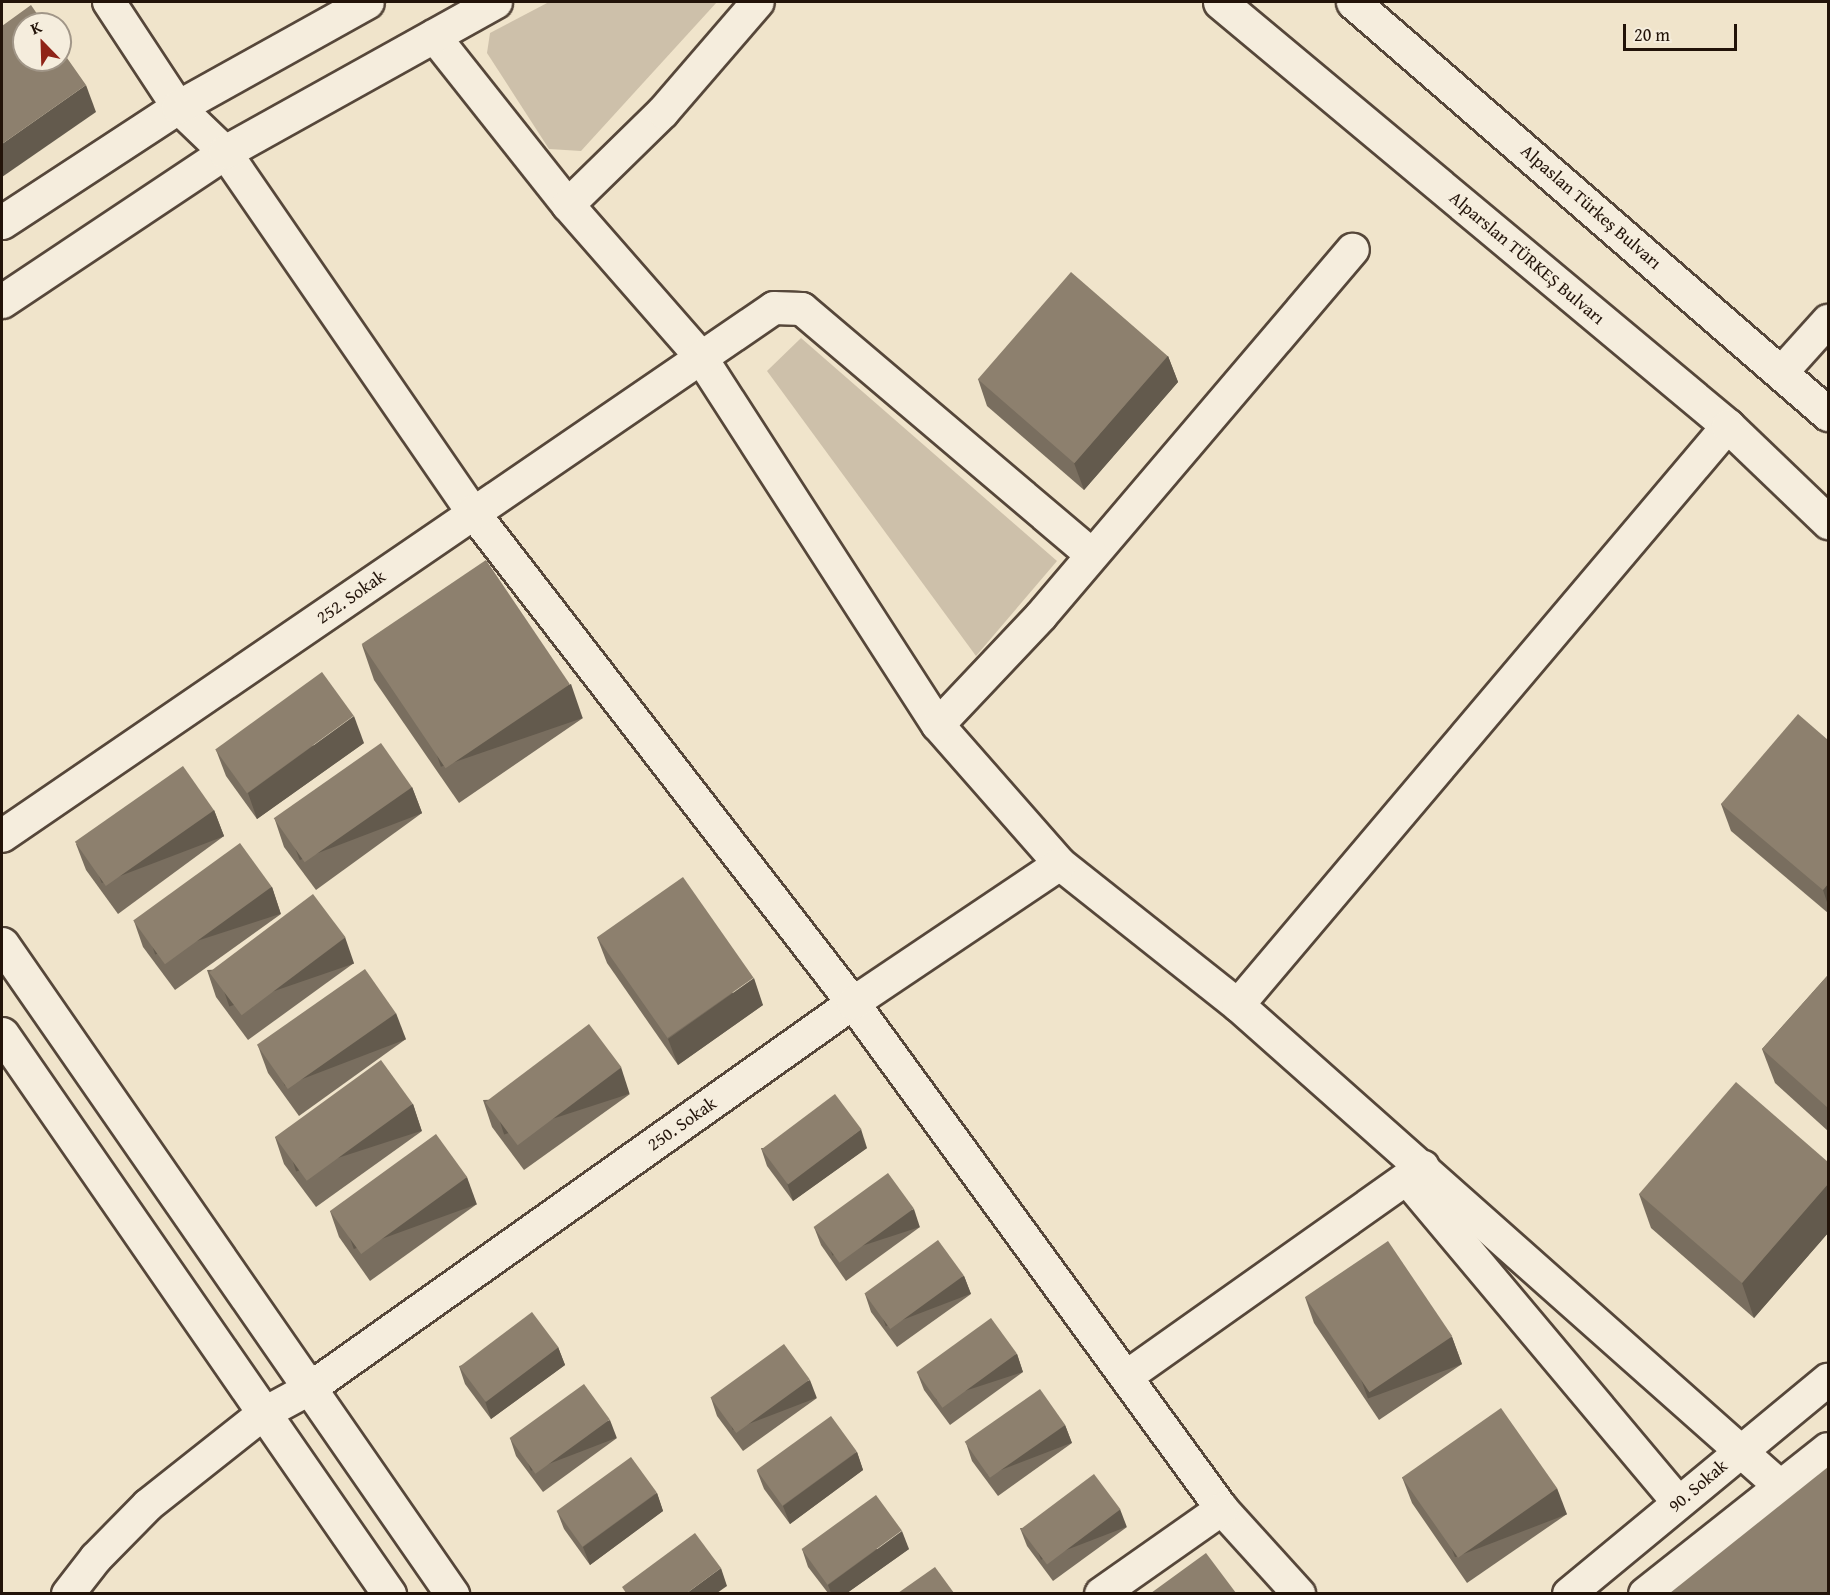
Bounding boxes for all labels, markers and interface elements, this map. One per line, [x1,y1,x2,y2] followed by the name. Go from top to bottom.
[12,12,72,72] north arrow
[1626,12,1740,50] scale bar
[26,14,45,40] text: K
[1634,21,1670,48] text: 20 m
[1516,140,1666,274] street label: Alpaslan Türkeş Bulvarı
[1445,187,1609,329] street label: Alparslan TÜRKEŞ Bulvarı
[312,565,390,629] street label: 252. Sokak
[643,1092,721,1156] street label: 250. Sokak
[1664,1455,1732,1517] street label: 90. Sokak

